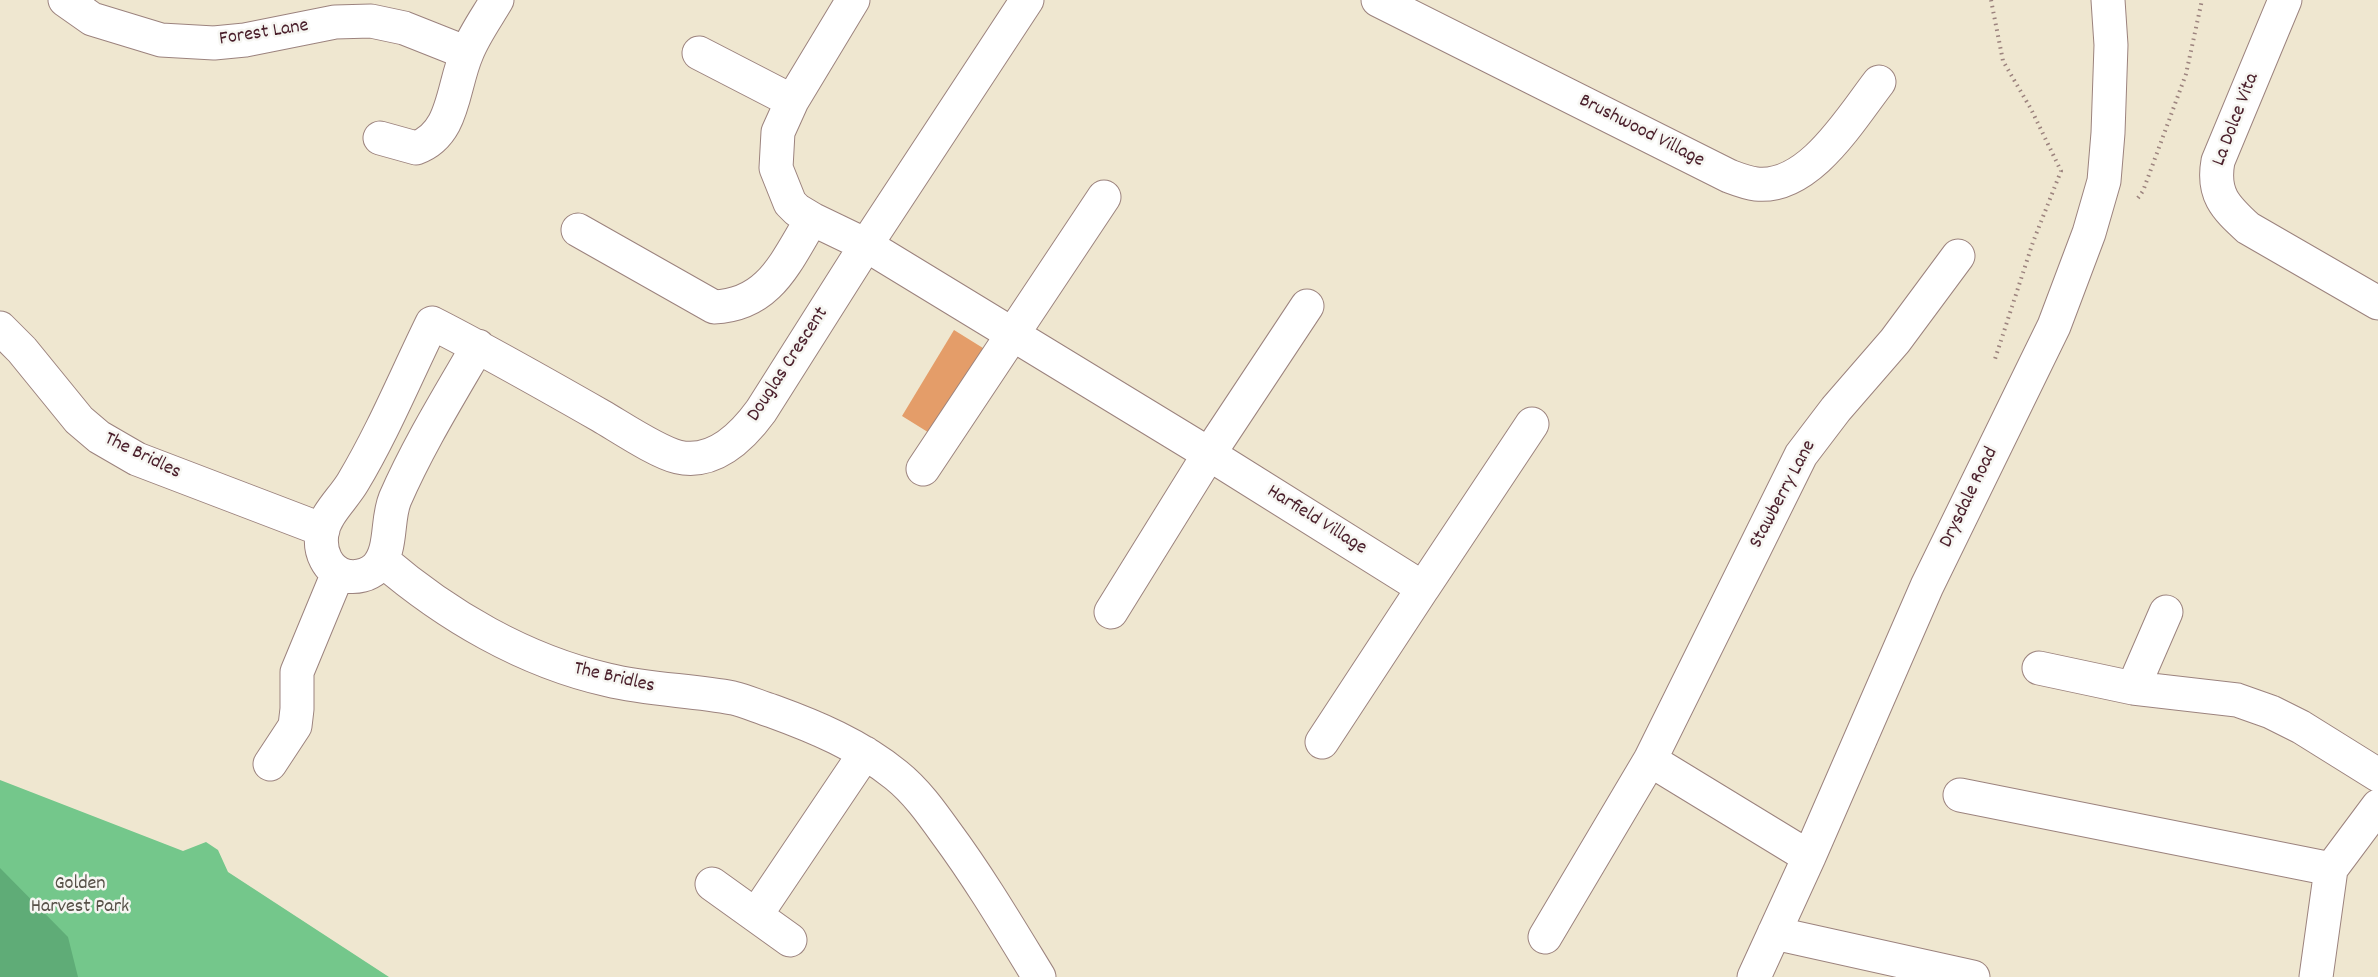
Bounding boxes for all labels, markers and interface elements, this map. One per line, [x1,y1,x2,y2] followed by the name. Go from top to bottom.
[218,15,310,53] street label: Forest Lane
[2208,70,2266,170] street label: La Dolce Vita
[1574,90,1708,174] street label: Brushwood Village
[743,303,835,427] street label: Douglas Crescent
[100,428,184,486] street label: The Bridles
[1745,437,1823,553] street label: Stawberry Lane
[1935,444,2005,552] street label: Drysdale Road
[1261,481,1371,561] street label: Harfield Village
[571,658,657,700] street label: The Bridles
[31,873,129,920] park label: Golden Harvest Park

